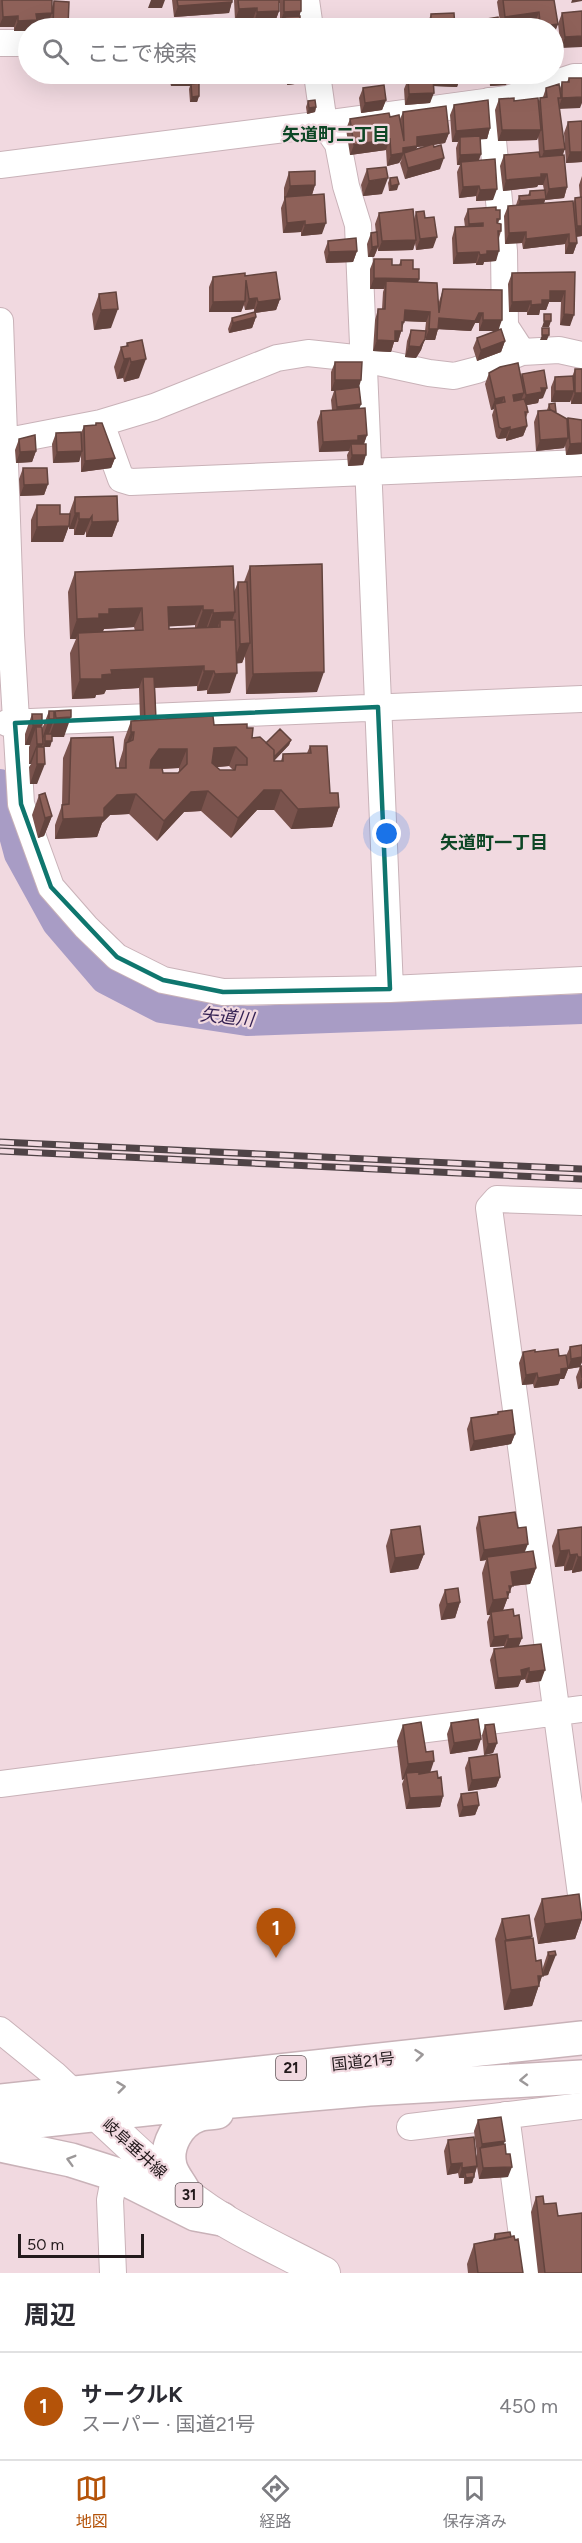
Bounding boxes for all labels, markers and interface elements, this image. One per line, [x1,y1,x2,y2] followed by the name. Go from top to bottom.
[18,18,564,84] search box
[39,35,72,68] icon: search
[87,40,197,67] text: ここで検索
[282,124,390,146] district label: 矢道町二丁目
[372,819,401,848] your location
[440,832,548,854] district label: 矢道町一丁目
[199,1003,257,1031] water label: 矢道川
[256,1908,296,1958] pin: 1
[330,2049,396,2074] street label: 国道21号
[414,2049,424,2062] one-way arrow
[276,2056,306,2080] road number: 21
[519,2074,528,2087] one-way arrow
[116,2081,125,2093] one-way arrow
[99,2115,171,2182] street label: 岐阜垂井線
[66,2155,76,2167] one-way arrow
[176,2183,202,2207] road number: 31
[18,2231,144,2258] scale bar
[27,2235,64,2254] text: 50 m
[24,2299,76,2331] text: 周辺
[81,2381,183,2408] text: サークルK
[39,2394,48,2418] text: 1
[499,2394,558,2418] text: 450 m
[81,2412,255,2436] text: スーパー · 国道21号
[75,2472,108,2532] tab: 地図
[259,2472,292,2532] tab: 経路
[443,2472,507,2532] tab: 保存済み

